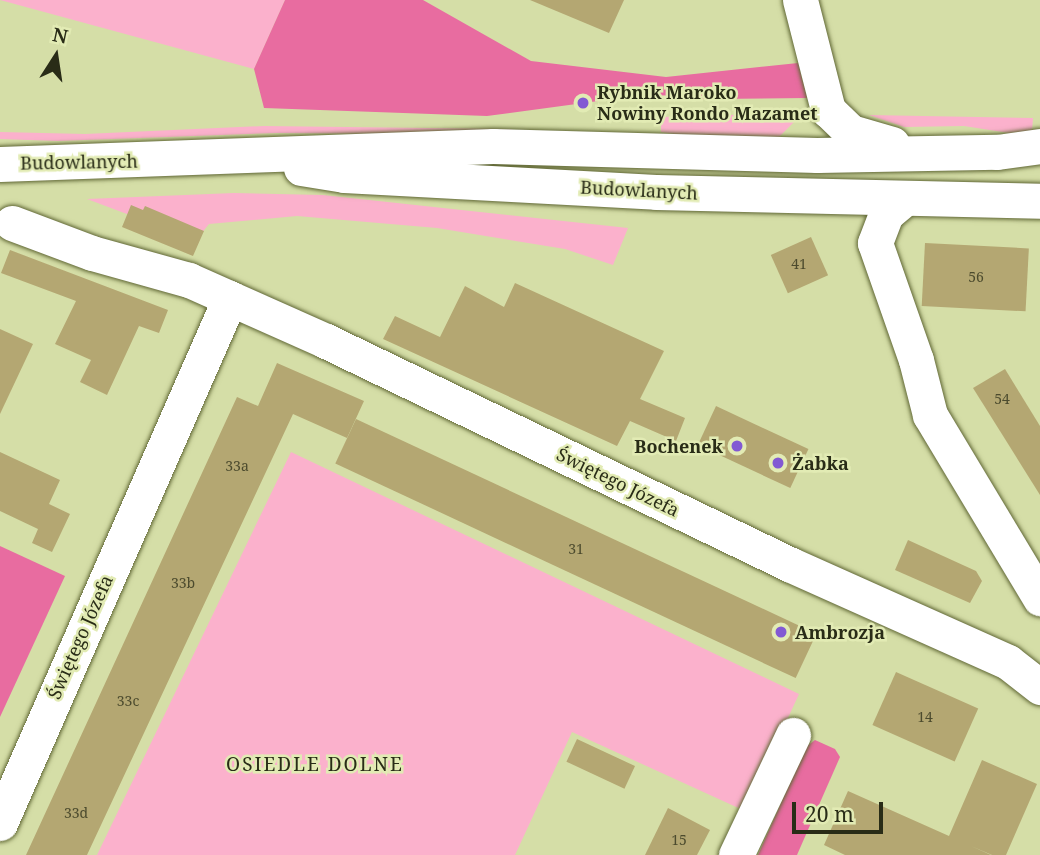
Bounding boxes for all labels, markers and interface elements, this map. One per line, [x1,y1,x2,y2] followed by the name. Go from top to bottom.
[21,21,91,91] north arrow
[50,21,70,50] text: N
[597,82,818,124] place label: Rybnik Maroko Nowiny Rondo Mazamet
[575,95,591,111] marker: Rybnik Maroko Nowiny Rondo Mazamet
[20,150,138,174] street label: Budowlanych
[580,176,698,204] street label: Budowlanych
[791,256,807,272] house number: 41
[968,269,984,285] house number: 56
[994,391,1010,407] house number: 54
[634,435,723,457] place label: Bochenek
[729,438,745,454] marker: Bochenek
[553,443,683,521] street label: Świętego Józefa
[792,452,849,474] place label: Żabka
[770,455,786,471] marker: Żabka
[225,458,249,474] house number: 33a
[568,541,584,557] house number: 31
[43,572,117,702] street label: Świętego Józefa
[171,575,195,591] house number: 33b
[795,621,885,643] place label: Ambrozja
[773,624,789,640] marker: Ambrozja
[117,693,139,709] house number: 33c
[917,709,933,725] house number: 14
[228,754,402,776] district label: OSIEDLE DOLNE
[795,788,886,832] scale bar
[805,800,854,828] text: 20 m
[64,805,88,821] house number: 33d
[671,832,687,848] house number: 15

